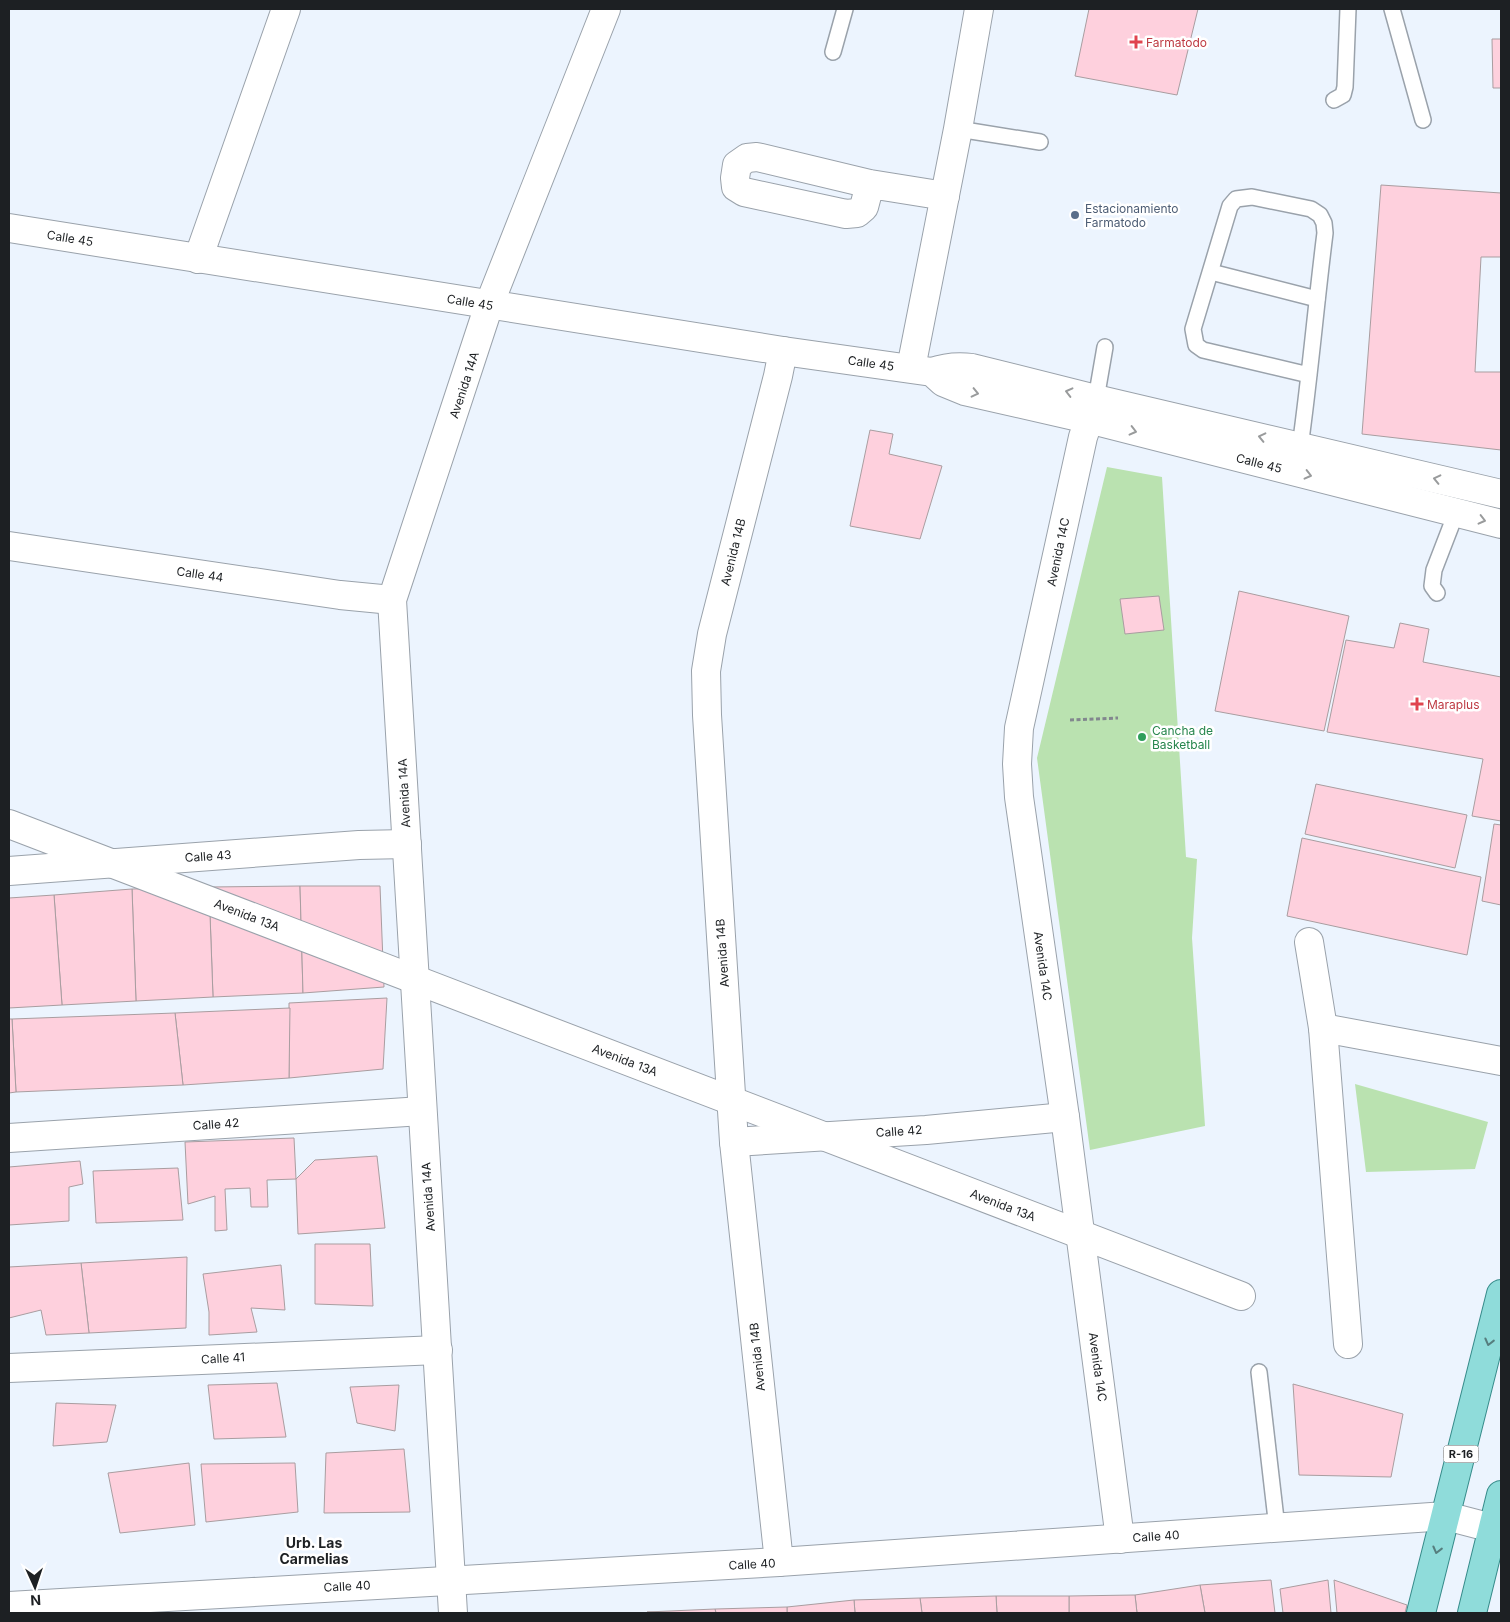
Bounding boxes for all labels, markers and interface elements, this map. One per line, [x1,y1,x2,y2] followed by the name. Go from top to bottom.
[1146,35,1207,50] place label: Farmatodo
[1130,36,1142,48] marker: Farmatodo
[1085,201,1179,230] place label: Estacionamiento Farmatodo
[1069,209,1081,221] marker: Estacionamiento Farmatodo
[46,227,94,249] street label: Calle 45
[446,291,494,313] street label: Calle 45
[446,350,482,420] street label: Avenida 14A
[847,352,895,374] street label: Calle 45
[971,387,980,398] one-way arrow
[1065,387,1074,398] one-way arrow
[1129,425,1137,435] one-way arrow
[1257,432,1266,443] one-way arrow
[1235,450,1283,476] street label: Calle 45
[1303,469,1312,480] one-way arrow
[1432,474,1441,485] one-way arrow
[1478,514,1486,524] one-way arrow
[1043,516,1073,588] street label: Avenida 14C
[717,517,749,587] street label: Avenida 14B
[176,563,225,585] street label: Calle 44
[1427,697,1480,712] place label: Maraplus
[1411,698,1423,710] marker: Maraplus
[1152,723,1213,752] place label: Cancha de Basketball
[1136,731,1148,743] marker: Cancha de Basketball
[395,758,413,828] street label: Avenida 14A
[184,847,232,865] street label: Calle 43
[212,896,282,934] street label: Avenida 13A
[712,918,732,988] street label: Avenida 14B
[1031,930,1055,1002] street label: Avenida 14C
[590,1041,660,1079] street label: Avenida 13A
[192,1115,240,1133] street label: Calle 42
[875,1122,923,1140] street label: Calle 42
[418,1162,438,1232] street label: Avenida 14A
[968,1186,1038,1224] street label: Avenida 13A
[746,1322,768,1392] street label: Avenida 14B
[1086,1331,1110,1403] street label: Avenida 14C
[1484,1337,1495,1346] one-way arrow
[201,1349,245,1367] street label: Calle 41
[1444,1446,1478,1462] road number: R-16
[1132,1527,1180,1545] street label: Calle 40
[280,1534,349,1567] district label: Urb. Las Carmelias
[1432,1546,1443,1555] one-way arrow
[728,1555,776,1573] street label: Calle 40
[10,1562,60,1612] north arrow
[323,1577,371,1595] street label: Calle 40
[30,1592,41,1609] text: N

